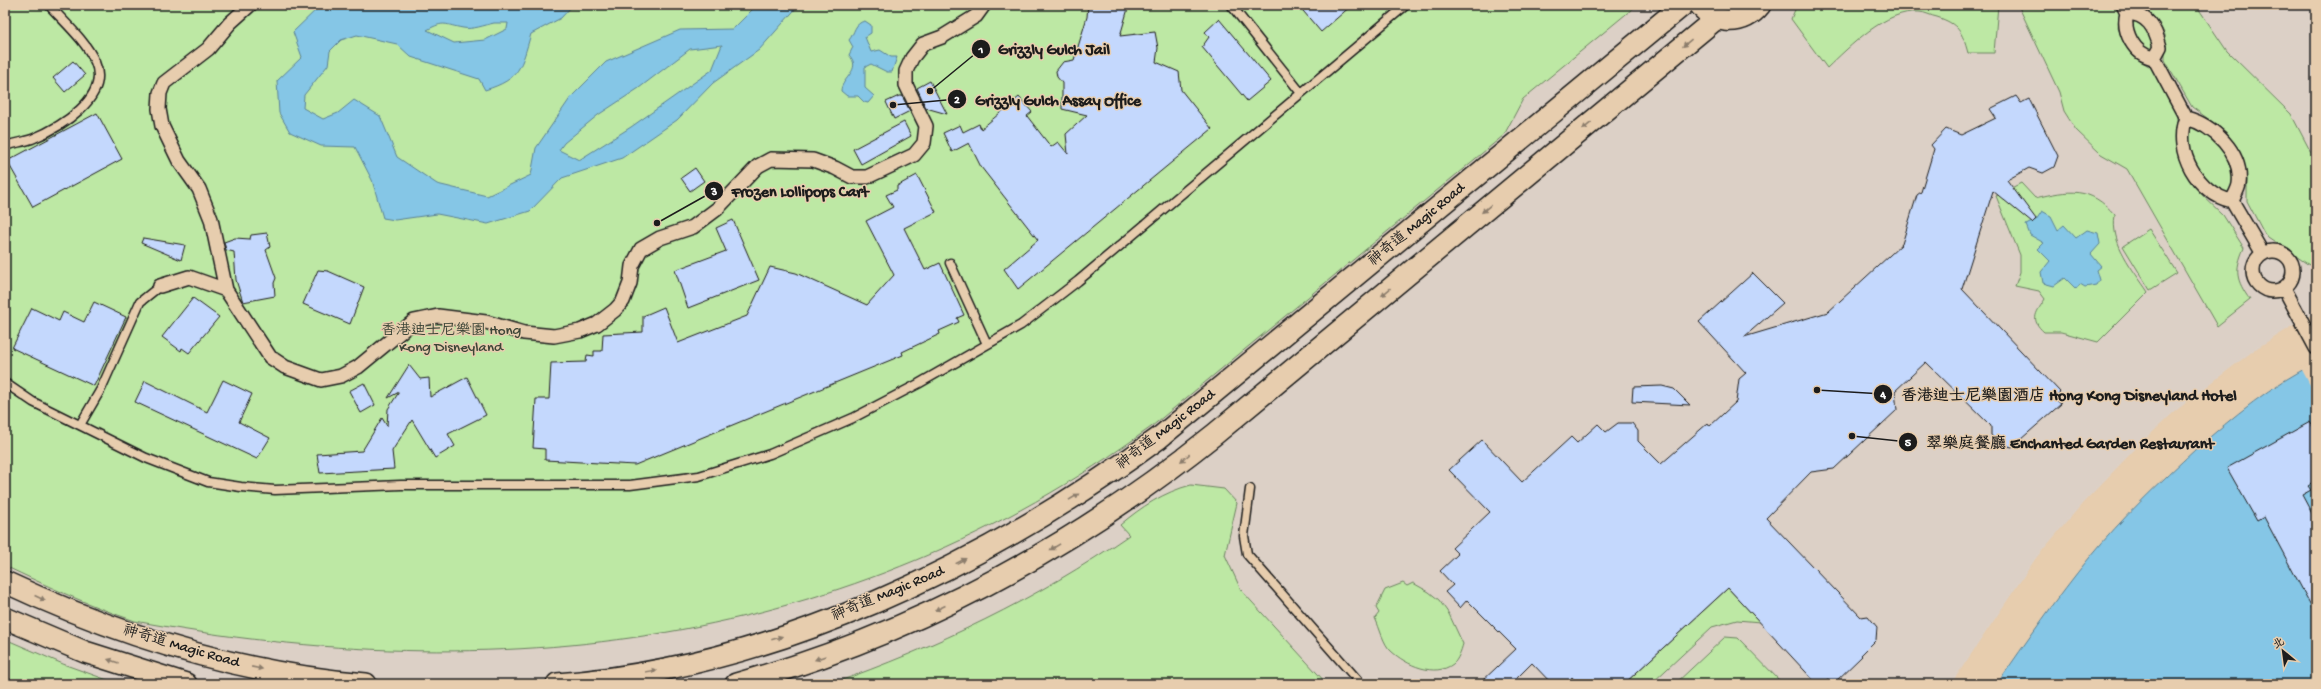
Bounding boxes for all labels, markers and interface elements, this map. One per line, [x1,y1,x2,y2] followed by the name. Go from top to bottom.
[971,35,1118,63] callout: Grizzly Gulch Jail
[1681,39,1692,48] one-way arrow
[998,42,1110,61] text: Grizzly Gulch Jail
[978,44,984,58] text: 1
[947,85,1149,113] callout: Grizzly Gulch Assay Office
[975,92,1142,112] text: Grizzly Gulch Assay Office
[954,94,960,108] text: 2
[1581,122,1592,131] one-way arrow
[704,177,877,205] callout: Frozen Lollipops Cart
[1365,179,1470,271] street label: 神奇道 Magic Road
[730,184,870,203] text: Frozen Lollipops Cart
[710,186,717,200] text: 3
[1481,205,1492,214] one-way arrow
[1381,288,1392,296] one-way arrow
[381,321,521,357] park label: 香港迪士尼樂園 Hong Kong Disneyland
[1873,380,2245,408] callout: 香港迪士尼樂園酒店 Hong Kong Disneyland Hotel
[1113,385,1220,474] street label: 神奇道 Magic Road
[1901,386,2237,407] text: 香港迪士尼樂園酒店 Hong Kong Disneyland Hotel
[1879,389,1886,403] text: 4
[1898,428,2222,456] callout: 翠樂庭餐廳 Enchanted Garden Restaurant
[1926,434,2215,455] text: 翠樂庭餐廳 Enchanted Garden Restaurant
[1905,437,1912,451] text: 5
[1180,454,1190,462] one-way arrow
[1068,494,1080,501] one-way arrow
[1050,543,1060,551] one-way arrow
[955,558,967,565] one-way arrow
[829,562,948,626] street label: 神奇道 Magic Road
[35,595,46,601] one-way arrow
[933,605,945,611] one-way arrow
[121,622,243,673] street label: 神奇道 Magic Road
[2263,631,2303,671] north arrow
[771,635,783,641] one-way arrow
[2271,636,2287,652] text: 北
[813,655,825,661] one-way arrow
[106,658,118,664] one-way arrow
[251,665,263,671] one-way arrow
[645,667,657,673] one-way arrow

